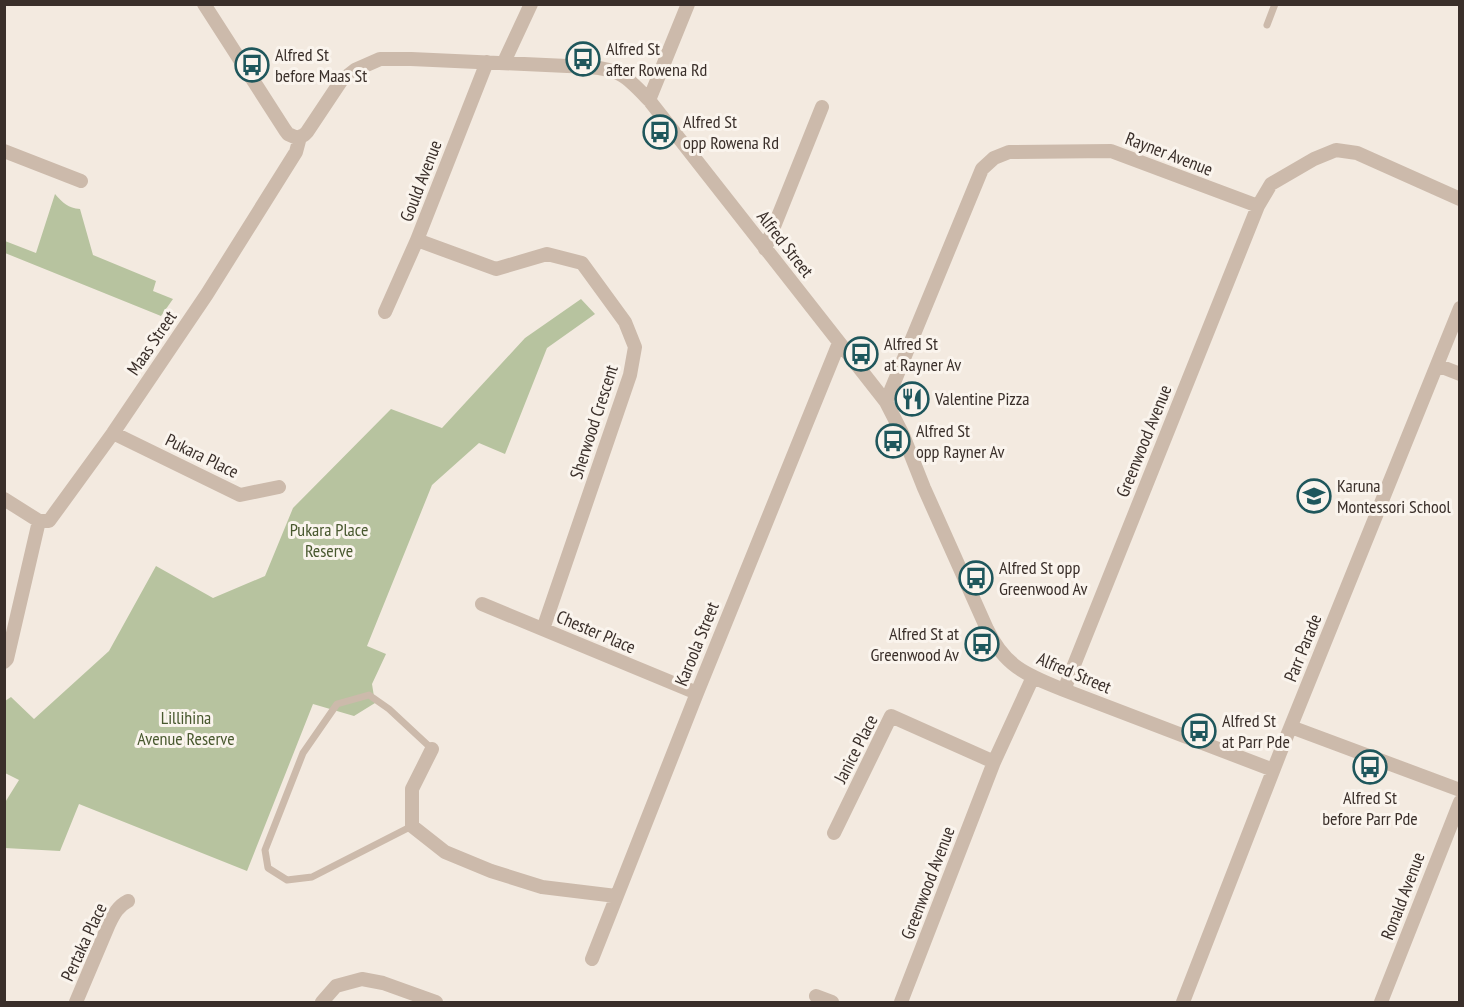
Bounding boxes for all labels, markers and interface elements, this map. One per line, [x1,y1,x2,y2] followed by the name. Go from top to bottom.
[606,37,707,81] place label: Alfred St after Rowena Rd
[565,41,601,77] bus stop icon: Alfred St after Rowena Rd
[275,43,367,87] place label: Alfred St before Maas St
[234,47,270,83] bus stop icon: Alfred St before Maas St
[683,110,779,154] place label: Alfred St opp Rowena Rd
[642,114,678,150] bus stop icon: Alfred St opp Rowena Rd
[1122,126,1216,181] street label: Rayner Avenue
[395,137,447,225] street label: Gould Avenue
[752,206,819,282] street label: Alfred Street
[122,306,182,379] street label: Maas Street
[884,332,961,376] place label: Alfred St at Rayner Av
[843,336,879,372] bus stop icon: Alfred St at Rayner Av
[564,362,623,482] street label: Sherwood Crescent
[894,381,930,417] restaurant icon: Valentine Pizza
[1111,381,1177,500] street label: Greenwood Avenue
[934,387,1030,410] place label: Valentine Pizza
[916,419,1004,463] place label: Alfred St opp Rayner Av
[875,423,911,459] bus stop icon: Alfred St opp Rayner Av
[162,428,243,483] street label: Pukara Place
[1337,474,1452,518] place label: Karuna Montessori School
[1296,478,1332,514] school or university icon: Karuna Montessori School
[290,518,368,562] park label: Pukara Place Reserve
[999,556,1088,600] place label: Alfred St opp Greenwood Av
[958,560,994,596] bus stop icon: Alfred St opp Greenwood Av
[669,598,724,689] street label: Karoola Street
[553,605,639,658] street label: Chester Place
[1279,611,1326,685] street label: Parr Parade
[871,622,959,666] place label: Alfred St at Greenwood Av
[964,626,1000,662] bus stop icon: Alfred St at Greenwood Av
[1034,647,1115,698] street label: Alfred Street
[137,706,235,750] park label: Lillihina Avenue Reserve
[1222,709,1290,753] place label: Alfred St at Parr Pde
[828,711,883,788] street label: Janice Place
[1181,713,1217,749] bus stop icon: Alfred St at Parr Pde
[1352,749,1388,785] bus stop icon: Alfred St before Parr Pde
[1322,786,1418,830] place label: Alfred St before Parr Pde
[895,823,960,943] street label: Greenwood Avenue
[1375,849,1430,943] street label: Ronald Avenue
[55,899,112,985] street label: Pertaka Place

